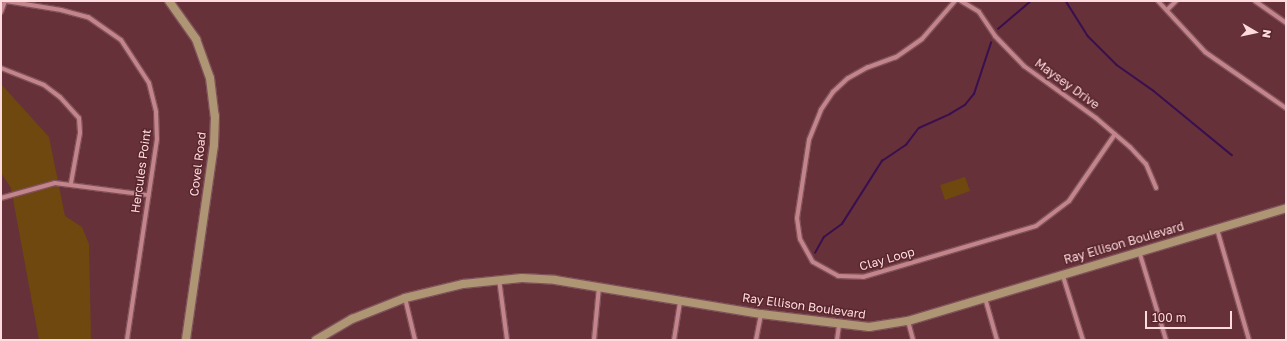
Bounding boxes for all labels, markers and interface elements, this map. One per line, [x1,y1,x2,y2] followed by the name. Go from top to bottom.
[1235,12,1275,52] north arrow
[1260,29,1274,39] text: N
[1032,56,1102,112] street label: Maysey Drive
[128,128,154,214] street label: Hercules Point
[187,131,209,197] street label: Covel Road
[1062,219,1186,267] street label: Ray Ellison Boulevard
[858,244,916,274] street label: Clay Loop
[741,290,867,322] street label: Ray Ellison Boulevard
[1147,303,1234,329] scale bar
[1152,310,1186,325] text: 100 m

